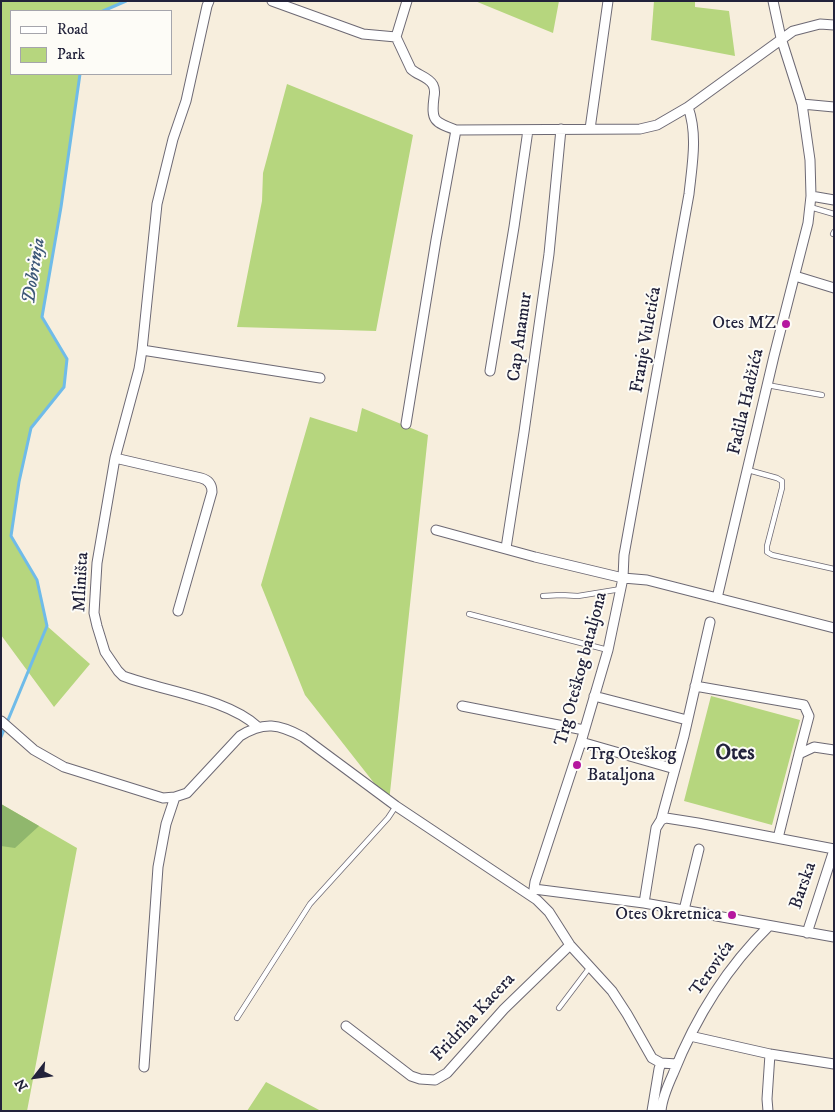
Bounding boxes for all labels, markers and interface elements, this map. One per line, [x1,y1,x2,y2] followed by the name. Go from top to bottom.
[10,10,172,75] legend
[57,20,88,39] text: Road
[57,45,85,64] text: Park
[19,236,51,306] water label: Dobrinja
[627,285,667,395] street label: Franje Vuletića
[504,291,538,383] street label: Cap Anamur
[712,313,776,335] place label: Otes MZ
[780,318,792,330] marker: Otes MZ
[724,347,770,457] street label: Fadila Hadžića
[70,551,94,613] street label: Mliništa
[551,590,613,748] street label: Trg Oteškog bataljona
[715,741,755,767] district label: Otes
[587,744,676,786] place label: Trg Oteškog Bataljona
[571,759,583,771] marker: Trg Oteškog Bataljona
[786,860,822,912] street label: Barska
[615,904,722,926] place label: Otes Okretnica
[726,909,738,921] marker: Otes Okretnica
[686,937,740,1001] street label: Terovića
[428,969,520,1067] street label: Fridriha Kacera
[10,1052,60,1102] north arrow
[11,1075,33,1094] text: N

